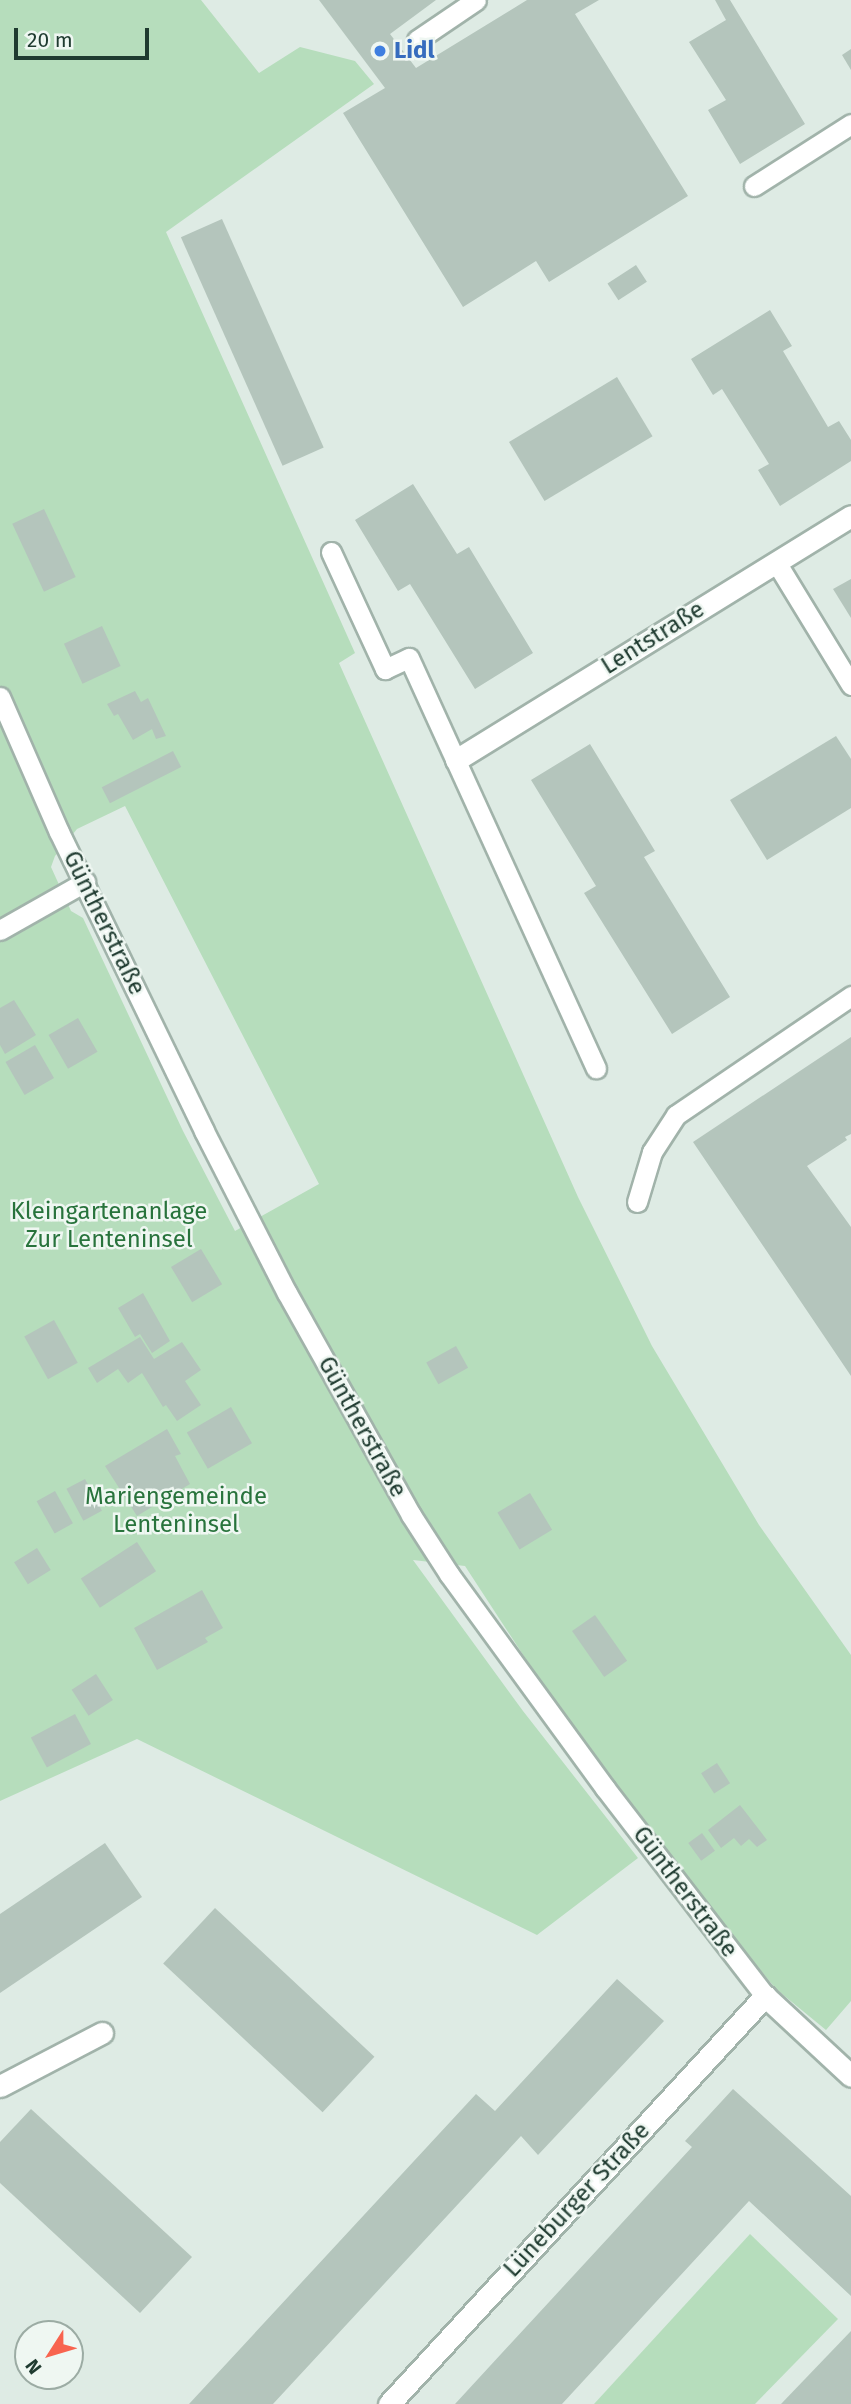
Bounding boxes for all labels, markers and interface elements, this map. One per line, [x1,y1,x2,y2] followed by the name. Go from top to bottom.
[18,14,152,58] scale bar
[27,27,73,53] text: 20 m
[394,37,435,65] place label: Lidl
[372,43,388,59] marker: Lidl
[596,595,710,681] street label: Lentstraße
[57,846,151,1000] street label: Güntherstraße
[11,1198,207,1254] park label: Kleingartenanlage Zur Lenteninsel
[311,1352,413,1502] street label: Güntherstraße
[85,1483,267,1539] park label: Mariengemeinde Lenteninsel
[626,1821,744,1963] street label: Güntherstraße
[498,2117,656,2283] street label: Lüneburger Straße
[14,2320,84,2390] north arrow
[20,2355,46,2379] text: N

